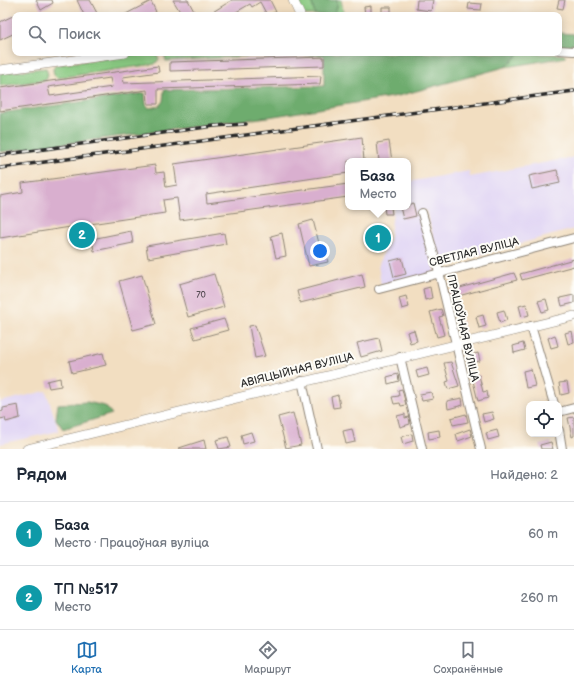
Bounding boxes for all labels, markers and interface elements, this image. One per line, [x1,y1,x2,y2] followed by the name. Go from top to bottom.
[12,12,562,56] search box
[26,23,48,45] icon: search
[58,25,101,44] text: Поиск
[345,158,411,210] popup
[359,167,395,186] text: База
[359,186,397,202] text: Место
[69,220,95,250] pin: 2
[365,223,391,253] pin: 1
[428,235,520,269] street label: СВЕТЛАЯ ВУЛІЦА
[310,241,330,261] your location
[444,273,482,383] street label: ПРАЦОЎНАЯ ВУЛІЦА
[196,290,206,301] house number: 70
[238,350,355,391] street label: АВІЯЦЫЙНАЯ ВУЛІЦА
[526,401,562,437] map controls
[526,401,562,437] button: locate
[16,465,67,485] text: Рядом
[490,467,558,483] text: Найдено: 2
[54,516,89,535] text: База
[26,526,32,542] text: 1
[528,526,558,542] text: 60 m
[54,535,209,551] text: Место · Працоўная вуліца
[54,580,118,599] text: ТП №517
[25,590,33,606] text: 2
[520,590,558,606] text: 260 m
[54,599,91,615] text: Место
[71,639,102,676] tab: Карта
[244,639,291,676] tab: Маршрут
[433,639,503,676] tab: Сохранённые

